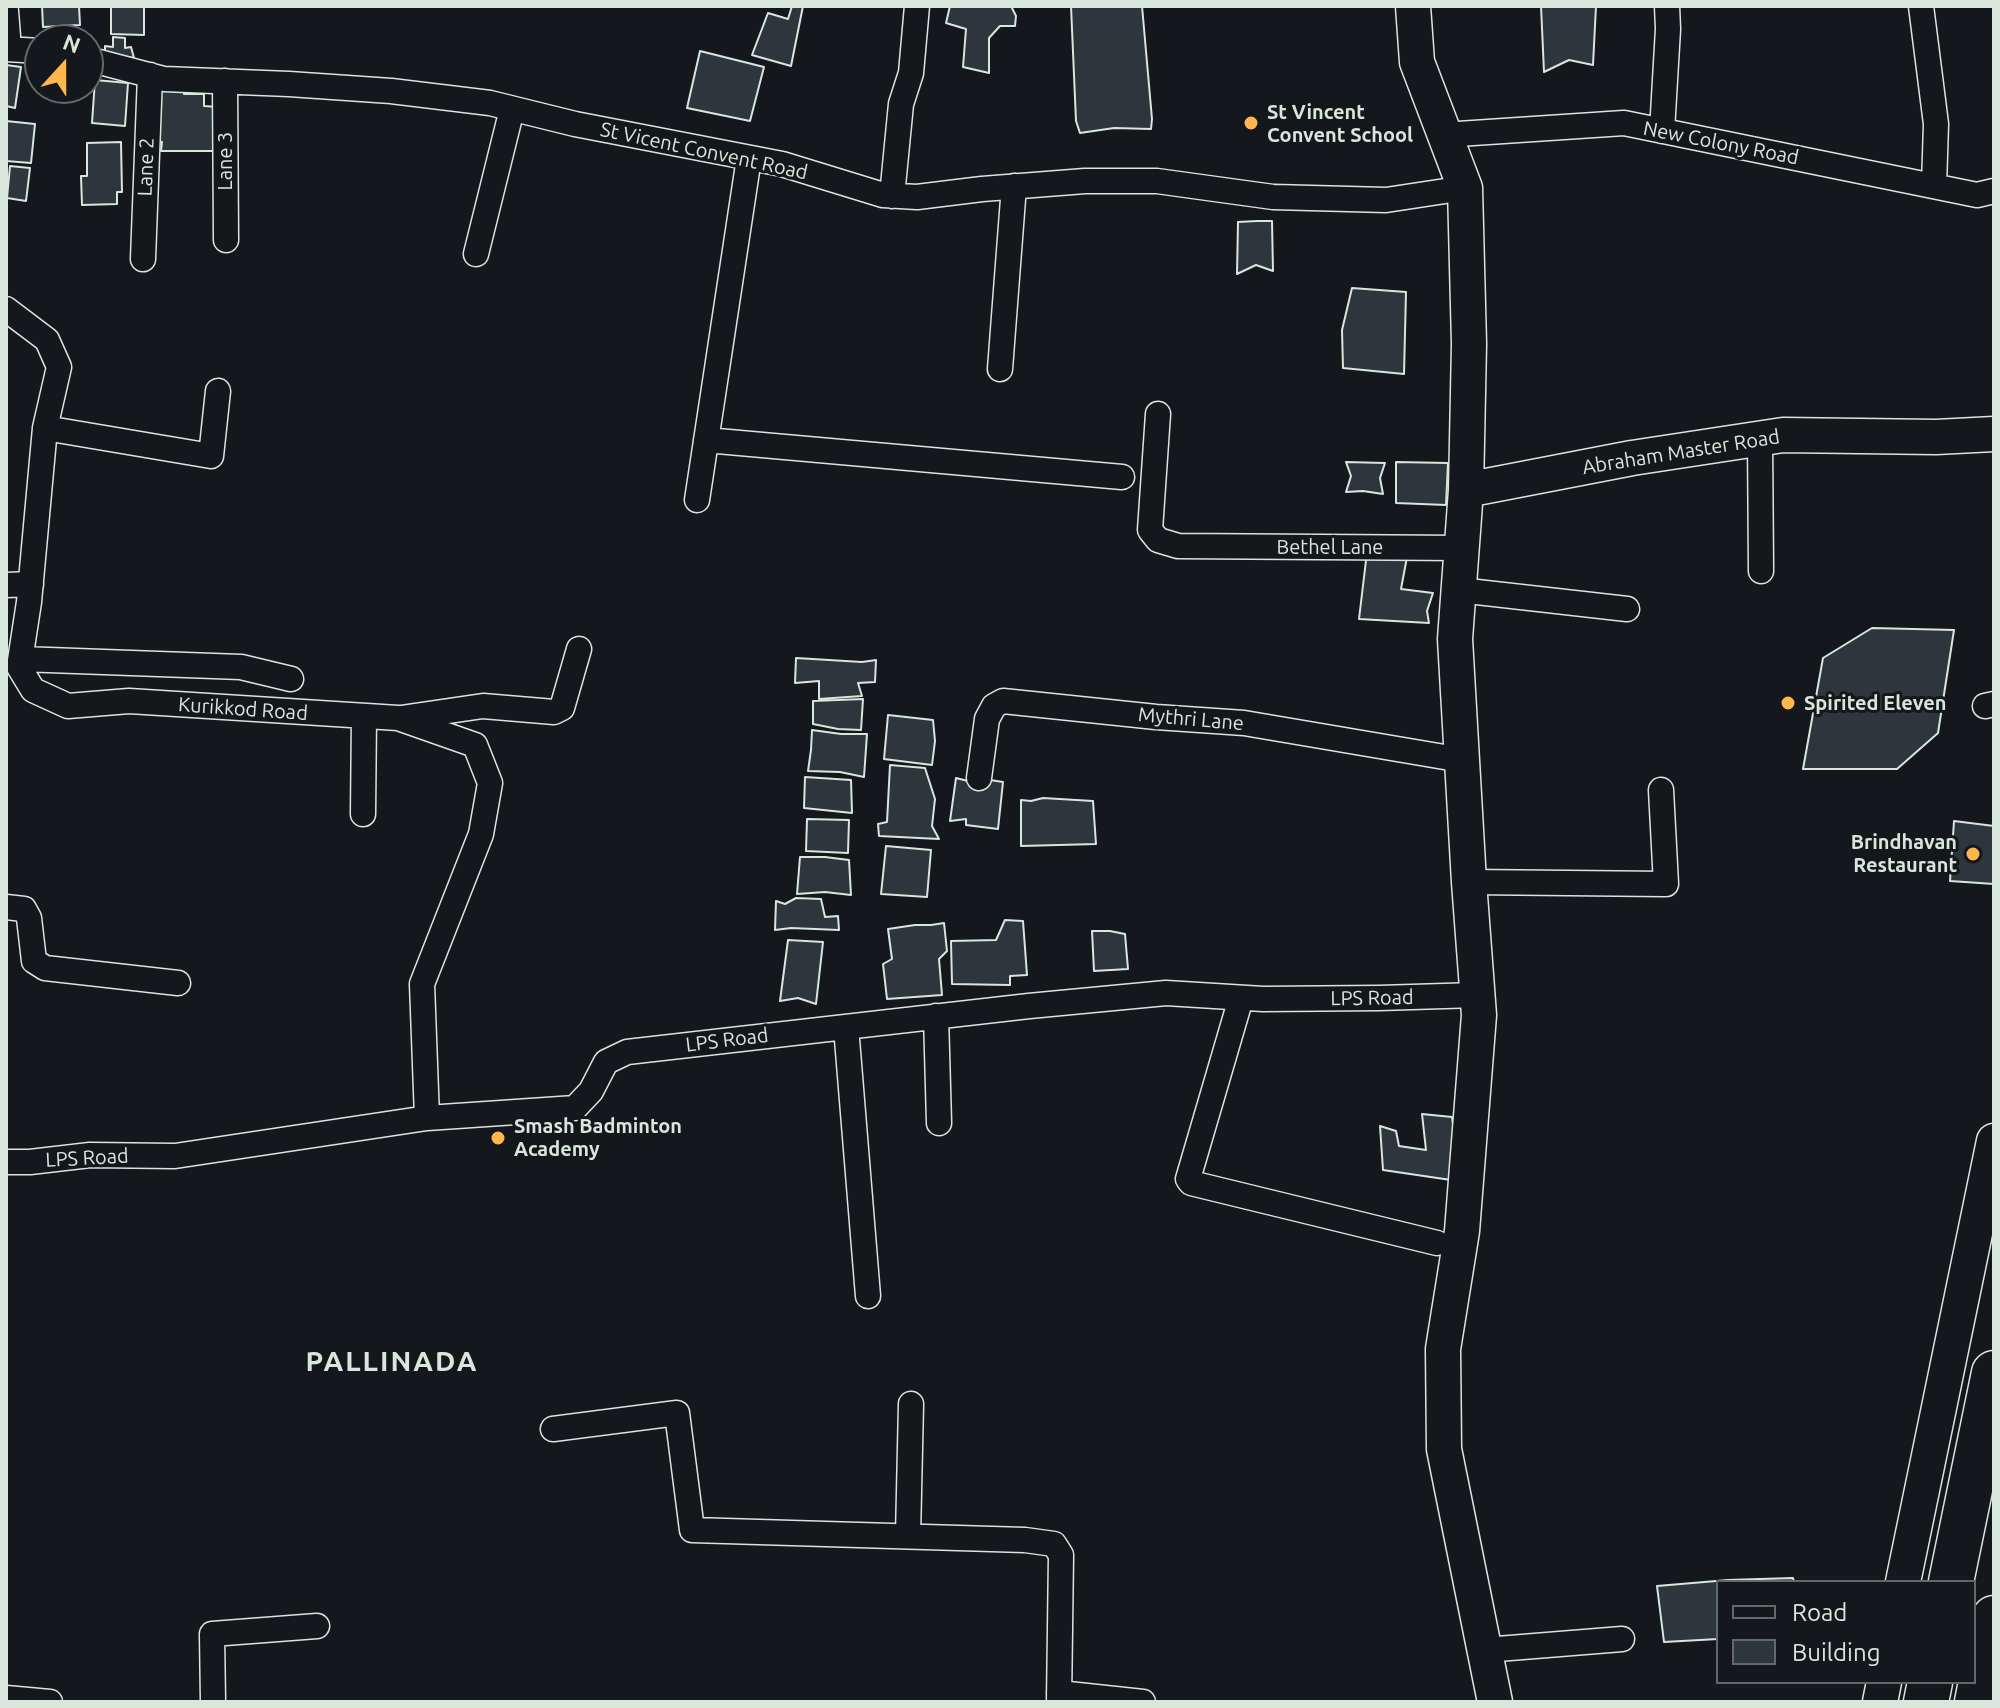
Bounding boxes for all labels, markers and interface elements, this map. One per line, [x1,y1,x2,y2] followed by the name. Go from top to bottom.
[24,24,104,104] north arrow
[60,28,84,58] text: N
[1267,100,1413,147] place label: St Vincent Convent School
[1242,114,1260,132] marker: St Vincent Convent School
[1641,116,1801,170] street label: New Colony Road
[598,117,810,185] street label: St Vicent Convent Road
[213,132,237,190] street label: Lane 3
[133,137,159,197] street label: Lane 2
[1581,425,1781,479] street label: Abraham Master Road
[1277,535,1383,559] street label: Bethel Lane
[1804,691,1946,715] place label: Spirited Eleven
[177,693,309,725] street label: Kurikkod Road
[1779,694,1797,712] marker: Spirited Eleven
[1137,702,1245,736] street label: Mythri Lane
[1851,830,1957,877] place label: Brindhavan Restaurant
[1964,845,1982,863] marker: Brindhavan Restaurant
[1330,985,1414,1011] street label: LPS Road
[684,1023,770,1057] street label: LPS Road
[514,1114,682,1161] place label: Smash Badminton Academy
[489,1129,507,1147] marker: Smash Badminton Academy
[45,1144,129,1172] street label: LPS Road
[306,1345,478,1379] district label: PALLINADA
[1716,1580,1976,1684] legend
[1792,1599,1847,1626] text: Road
[1792,1639,1880,1666] text: Building

